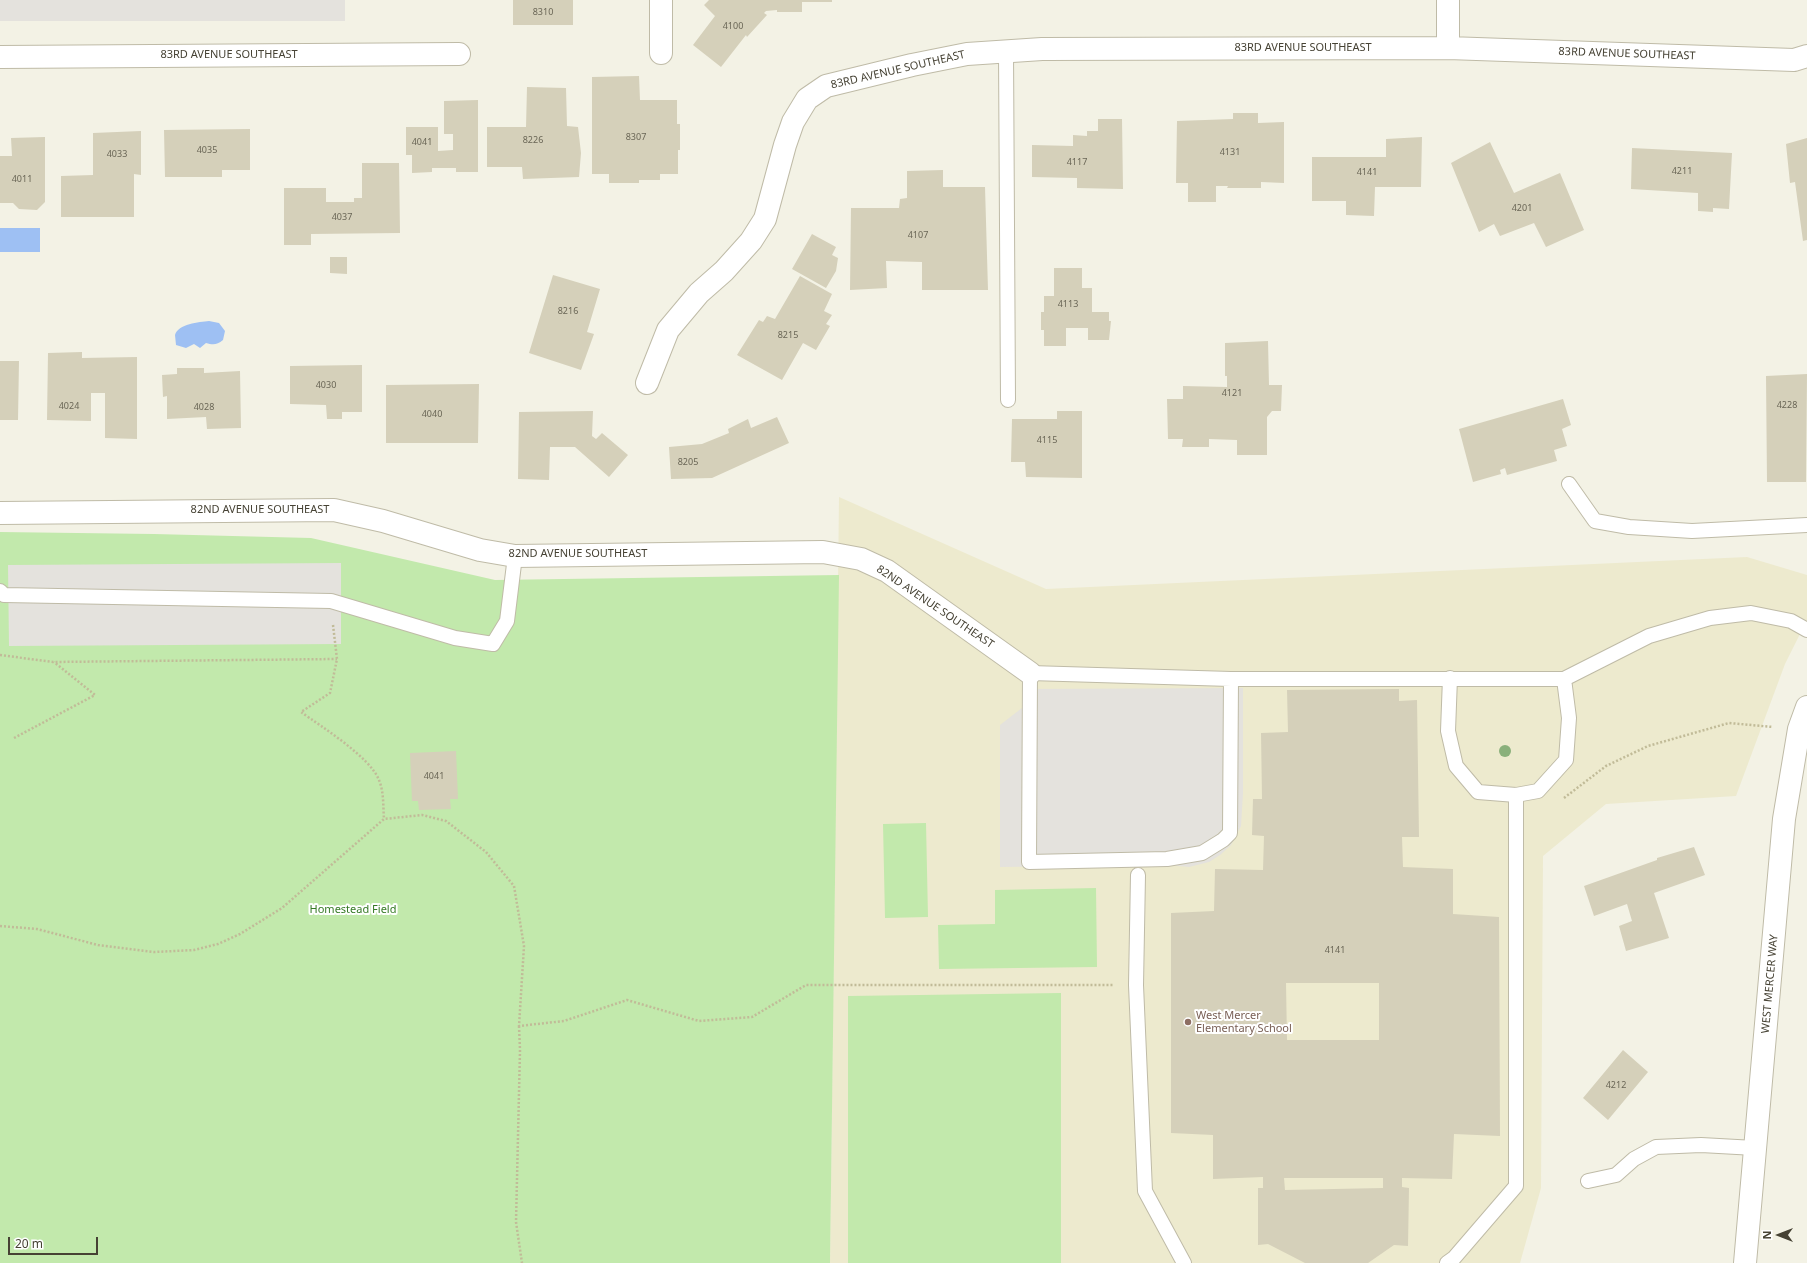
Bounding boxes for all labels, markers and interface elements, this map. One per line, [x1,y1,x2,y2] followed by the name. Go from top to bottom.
[533,7,553,17] house number: 8310
[723,21,743,31] house number: 4100
[1234,41,1372,55] street label: 83RD AVENUE SOUTHEAST
[1558,45,1696,63] street label: 83RD AVENUE SOUTHEAST
[160,48,298,62] street label: 83RD AVENUE SOUTHEAST
[830,48,966,92] street label: 83RD AVENUE SOUTHEAST
[626,132,646,142] house number: 8307
[523,135,543,145] house number: 8226
[412,137,432,147] house number: 4041
[197,145,217,155] house number: 4035
[1220,147,1240,157] house number: 4131
[107,149,127,159] house number: 4033
[1067,157,1087,167] house number: 4117
[1672,166,1692,176] house number: 4211
[1357,167,1377,177] house number: 4141
[12,174,32,184] house number: 4011
[1512,203,1532,213] house number: 4201
[332,212,352,222] house number: 4037
[908,230,928,240] house number: 4107
[1058,299,1078,309] house number: 4113
[558,306,578,316] house number: 8216
[778,330,798,340] house number: 8215
[316,380,336,390] house number: 4030
[1222,388,1242,398] house number: 4121
[1777,400,1797,410] house number: 4228
[59,401,79,411] house number: 4024
[194,402,214,412] house number: 4028
[422,409,442,419] house number: 4040
[1037,435,1057,445] house number: 4115
[678,457,698,467] house number: 8205
[191,503,329,517] street label: 82ND AVENUE SOUTHEAST
[509,547,647,561] street label: 82ND AVENUE SOUTHEAST
[874,563,996,651] street label: 82ND AVENUE SOUTHEAST
[424,771,444,781] house number: 4041
[310,903,396,917] park label: Homestead Field
[1759,934,1781,1034] street label: WEST MERCER WAY
[1325,945,1345,955] house number: 4141
[1196,1009,1292,1035] place label: West Mercer Elementary School
[1183,1017,1193,1027] marker: West Mercer Elementary School
[1606,1080,1626,1090] house number: 4212
[1759,1215,1799,1255] north arrow
[10,1229,100,1255] scale bar
[1759,1231,1774,1239] text: N
[15,1235,43,1252] text: 20 m

